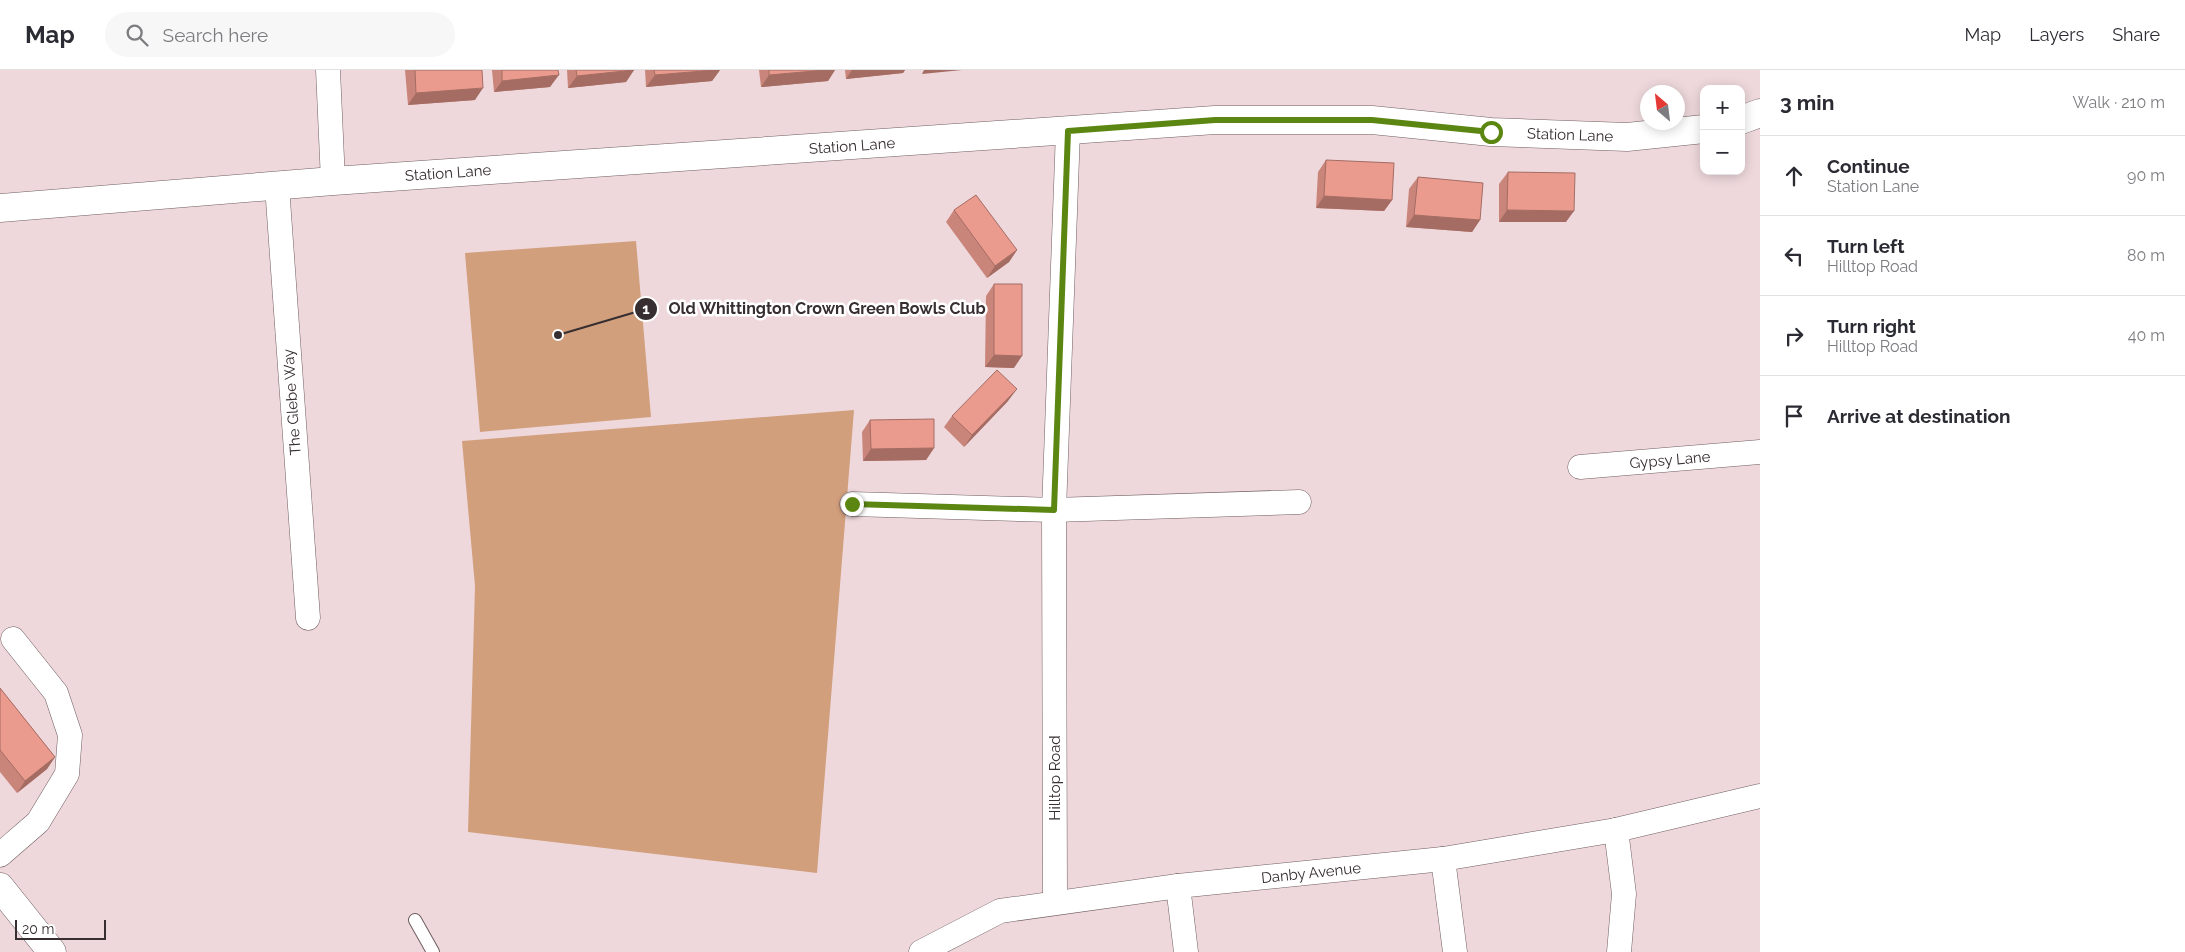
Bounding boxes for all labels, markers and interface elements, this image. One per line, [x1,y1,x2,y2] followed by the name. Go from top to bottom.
[105,12,455,57] search box
[25,20,75,49] text: Map
[123,21,151,49] icon: search
[163,24,268,46] text: Search here
[1965,24,2001,45] text: Map
[2029,24,2084,45] text: Layers
[2112,24,2160,45] text: Share
[1640,85,1685,130] north arrow
[1700,85,1745,175] map controls
[1700,85,1745,130] button: +
[1780,90,1834,115] text: 3 min
[2073,93,2165,112] text: Walk · 210 m
[1480,121,1503,144] route start
[1527,124,1614,146] street label: Station Lane
[1700,130,1745,175] button: −
[808,134,896,158] street label: Station Lane
[1827,155,1910,177] text: Continue
[404,161,492,185] street label: Station Lane
[1780,162,1808,190] icon: ahead
[2127,166,2165,185] text: 90 m
[1827,177,1919,196] text: Station Lane
[1827,235,1904,257] text: Turn left
[1780,242,1808,270] icon: left
[2127,246,2165,265] text: 80 m
[1827,257,1918,276] text: Hilltop Road
[633,293,996,324] callout: Old Whittington Crown Green Bowls Club
[668,299,986,318] text: Old Whittington Crown Green Bowls Club
[642,300,650,318] text: 1
[1827,315,1916,337] text: Turn right
[1780,322,1808,350] icon: right
[2128,326,2165,345] text: 40 m
[1827,337,1918,356] text: Hilltop Road
[279,348,305,456] street label: The Glebe Way
[1780,402,1808,430] icon: arrive
[1827,405,2011,427] text: Arrive at destination
[1629,447,1711,472] street label: Gypsy Lane
[841,493,864,516] route end
[1046,735,1064,821] street label: Hilltop Road
[1260,859,1362,887] street label: Danby Avenue
[15,917,106,940] scale bar
[22,921,54,937] text: 20 m

